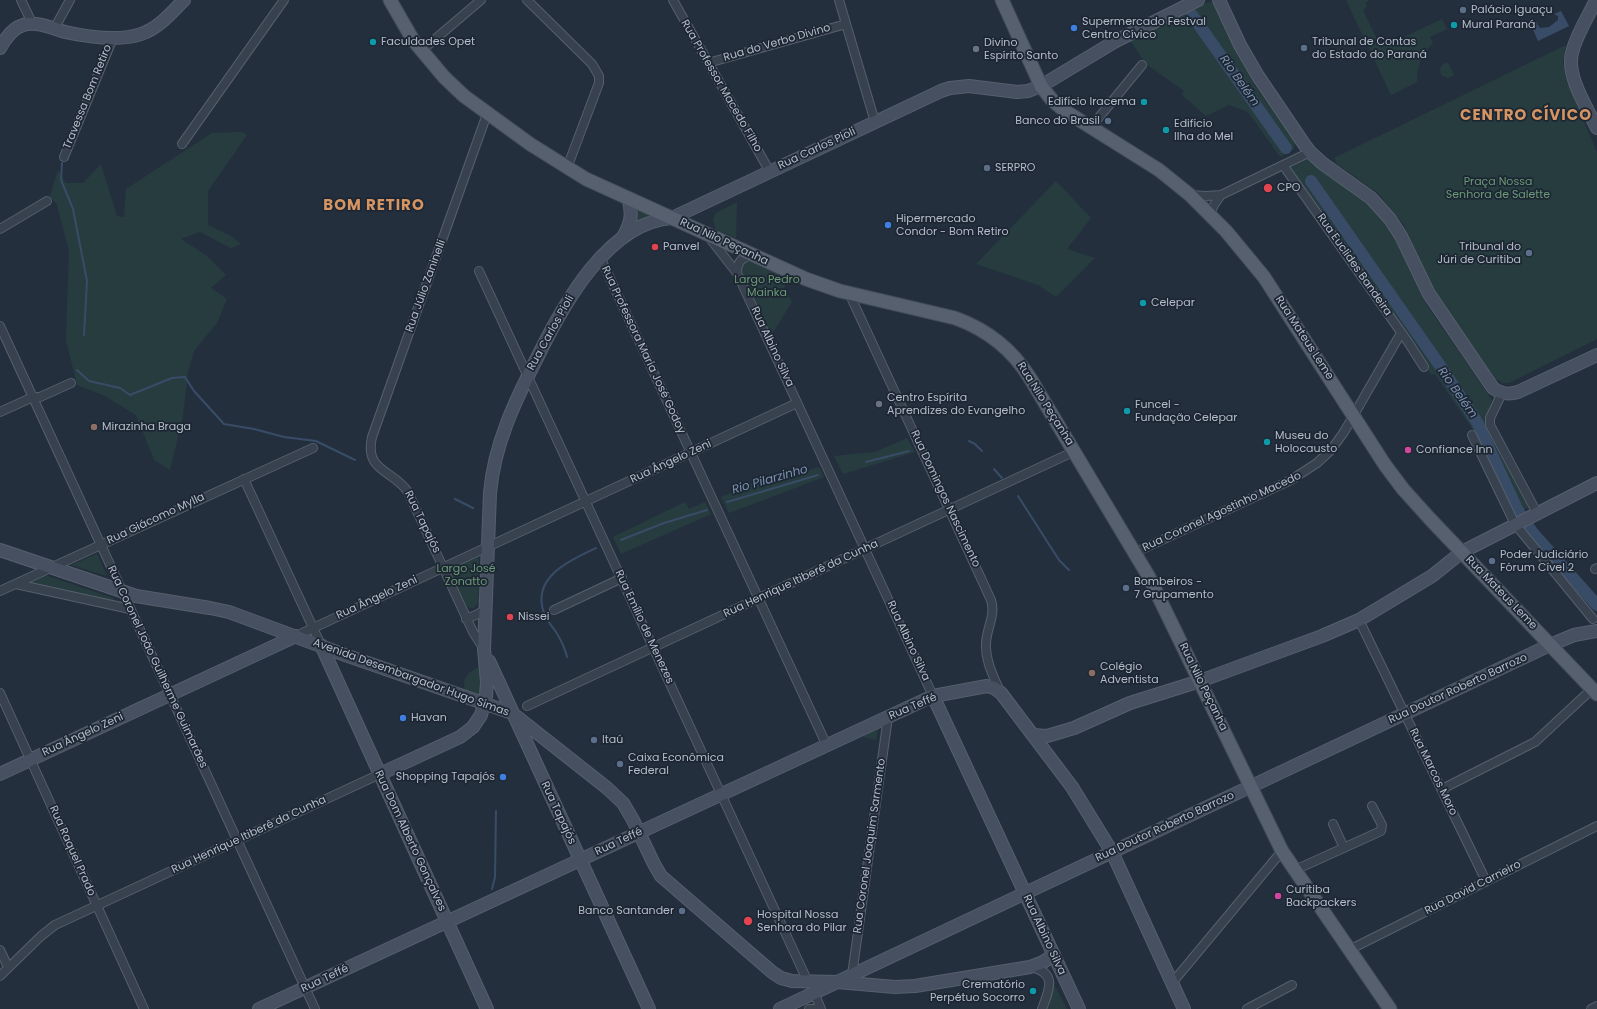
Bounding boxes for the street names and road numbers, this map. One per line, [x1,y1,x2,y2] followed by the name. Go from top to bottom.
[678,18,764,154] street label: Rua Professor Macedo Filho
[722,21,832,65] street label: Rua do Verbo Divino
[61,43,115,151] street label: Travessa Bom Retiro
[776,125,858,173] street label: Rua Carlos Pioli
[1314,211,1394,319] street label: Rua Euclides Bandeira
[678,216,770,268] street label: Rua Nilo Peçanha
[403,238,449,334] street label: Rua Júlio Zaninelli
[598,264,688,436] street label: Rua Professora Maria José Godoy
[525,293,577,373] street label: Rua Carlos Pioli
[1272,294,1336,382] street label: Rua Mateus Leme
[748,305,796,389] street label: Rua Albino Silva
[1014,360,1076,448] street label: Rua Nilo Peçanha
[907,428,983,570] street label: Rua Domingos Nascimento
[628,437,714,487] street label: Rua Ângelo Zeni
[1141,469,1303,555] street label: Rua Coronel Agostinho Macedo
[401,489,443,555] street label: Rua Tapajós
[105,491,207,547] street label: Rua Giácomo Mylla
[722,537,880,621] street label: Rua Henrique Itiberê da Cunha
[1462,553,1540,633] street label: Rua Mateus Leme
[104,564,210,770] street label: Rua Coronel João Guilherme Guimarães
[612,568,676,686] street label: Rua Emílio de Menezes
[334,573,420,623] street label: Rua Ângelo Zeni
[884,599,932,683] street label: Rua Albino Silva
[311,636,511,720] street label: Avenida Desembargador Hugo Simas
[1176,641,1230,733] street label: Rua Nilo Peçanha
[1387,651,1529,727] street label: Rua Doutor Roberto Barrozo
[887,691,939,723] street label: Rua Teffé
[40,710,126,760] street label: Rua Ângelo Zeni
[1406,726,1460,818] street label: Rua Marcos Moro
[851,758,889,934] street label: Rua Coronel Joaquim Sarmento
[372,768,448,914] street label: Rua Dom Alberto Gonçalves
[538,779,578,847] street label: Rua Tapajós
[1094,789,1236,865] street label: Rua Doutor Roberto Barrozo
[170,793,328,877] street label: Rua Henrique Itiberê da Cunha
[46,804,98,898] street label: Rua Raquel Prado
[593,825,645,859] street label: Rua Teffé
[1423,858,1523,918] street label: Rua David Carneiro
[1020,893,1068,977] street label: Rua Albino Silva
[299,962,351,996] street label: Rua Teffé

